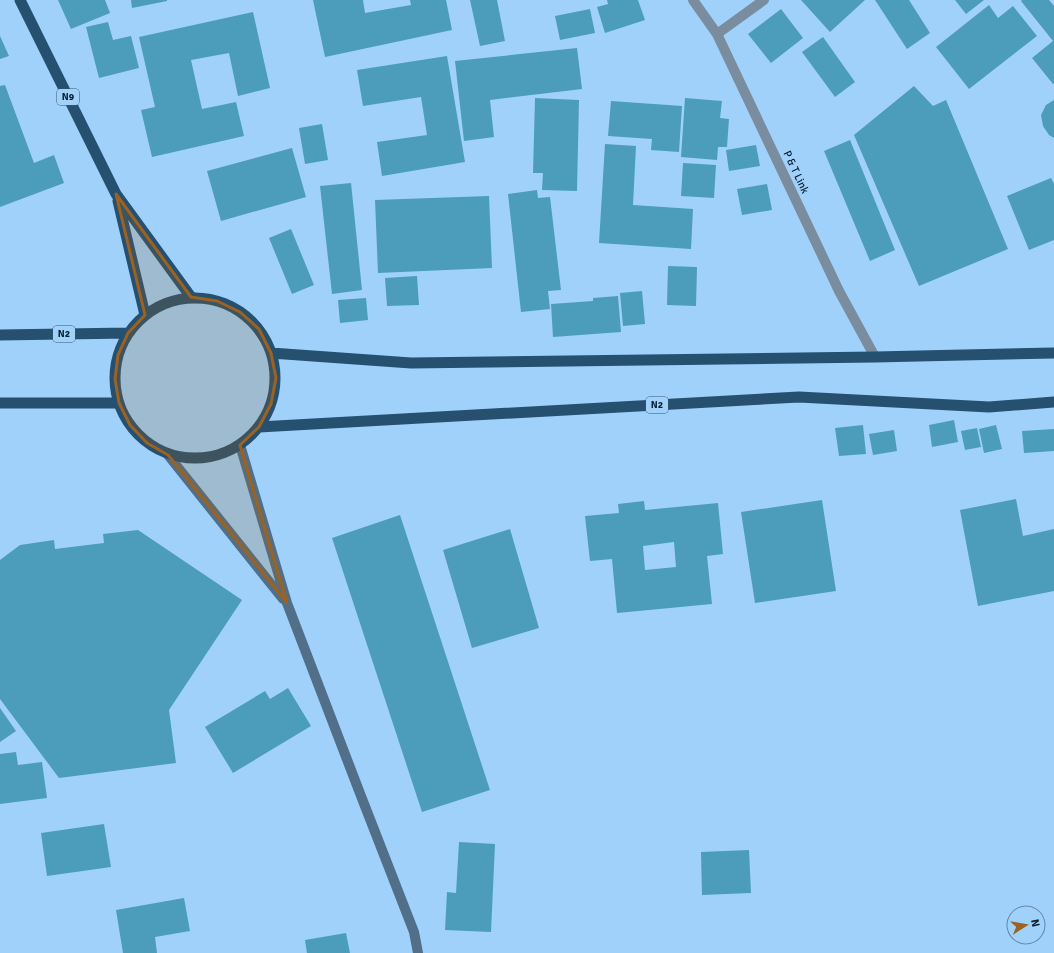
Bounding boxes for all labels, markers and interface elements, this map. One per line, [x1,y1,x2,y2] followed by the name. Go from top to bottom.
[57,89,79,105] road number: N9
[780,148,812,196] street label: P & T Link
[53,326,75,342] road number: N2
[646,397,668,413] road number: N2
[1006,905,1046,945] north arrow
[1028,918,1042,928] text: N

